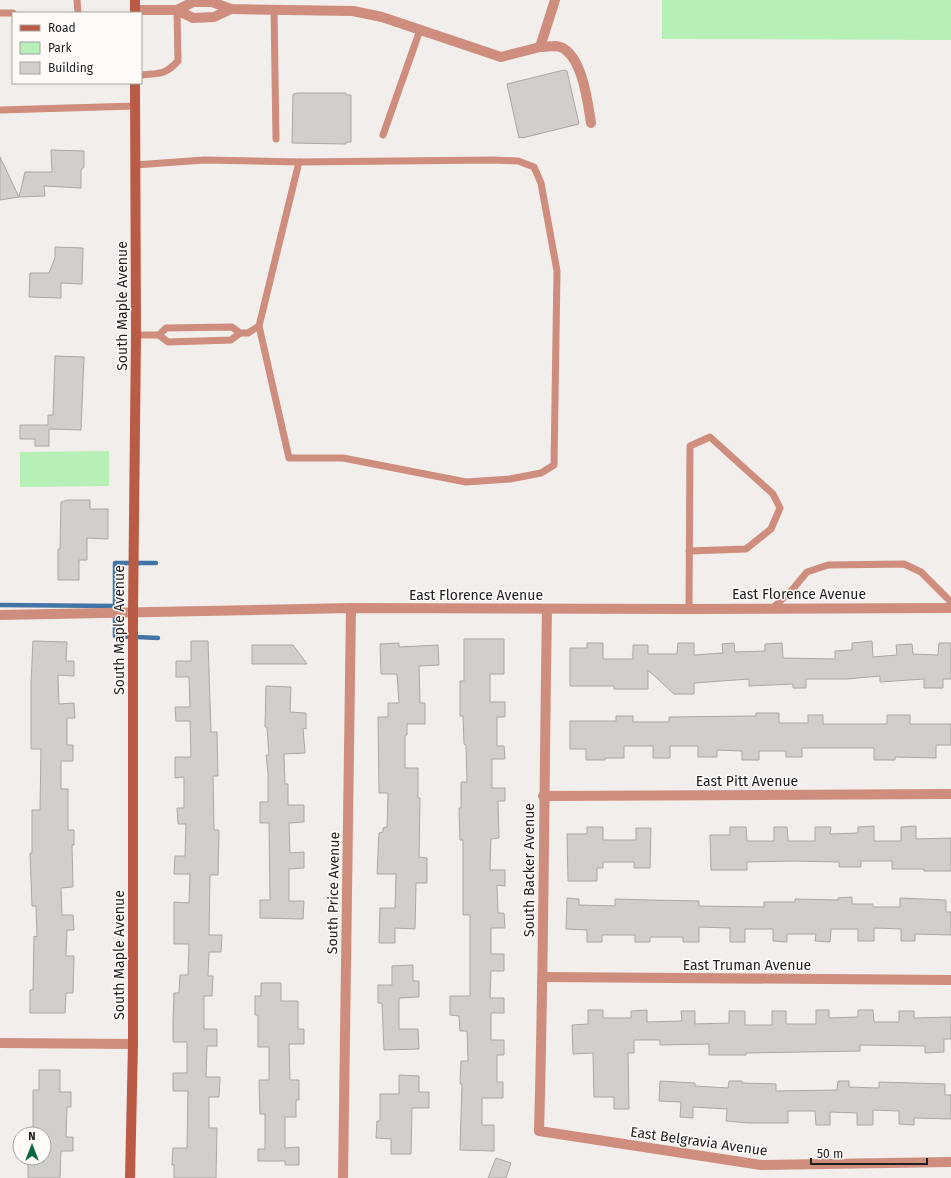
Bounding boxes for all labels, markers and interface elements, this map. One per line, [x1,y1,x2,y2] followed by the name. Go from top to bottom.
[12,12,142,84] legend
[48,21,76,35] text: Road
[48,41,72,55] text: Park
[48,61,94,75] text: Building
[114,241,131,371] street label: South Maple Avenue
[111,565,128,695] street label: South Maple Avenue
[732,586,866,603] street label: East Florence Avenue
[409,587,543,604] street label: East Florence Avenue
[696,773,798,790] street label: East Pitt Avenue
[521,803,538,937] street label: South Backer Avenue
[324,832,343,954] street label: South Price Avenue
[111,890,128,1020] street label: South Maple Avenue
[683,957,811,974] street label: East Truman Avenue
[629,1123,769,1160] street label: East Belgravia Avenue
[12,1126,52,1166] north arrow
[28,1130,36,1143] text: N
[811,1140,927,1166] scale bar
[817,1147,843,1161] text: 50 m

